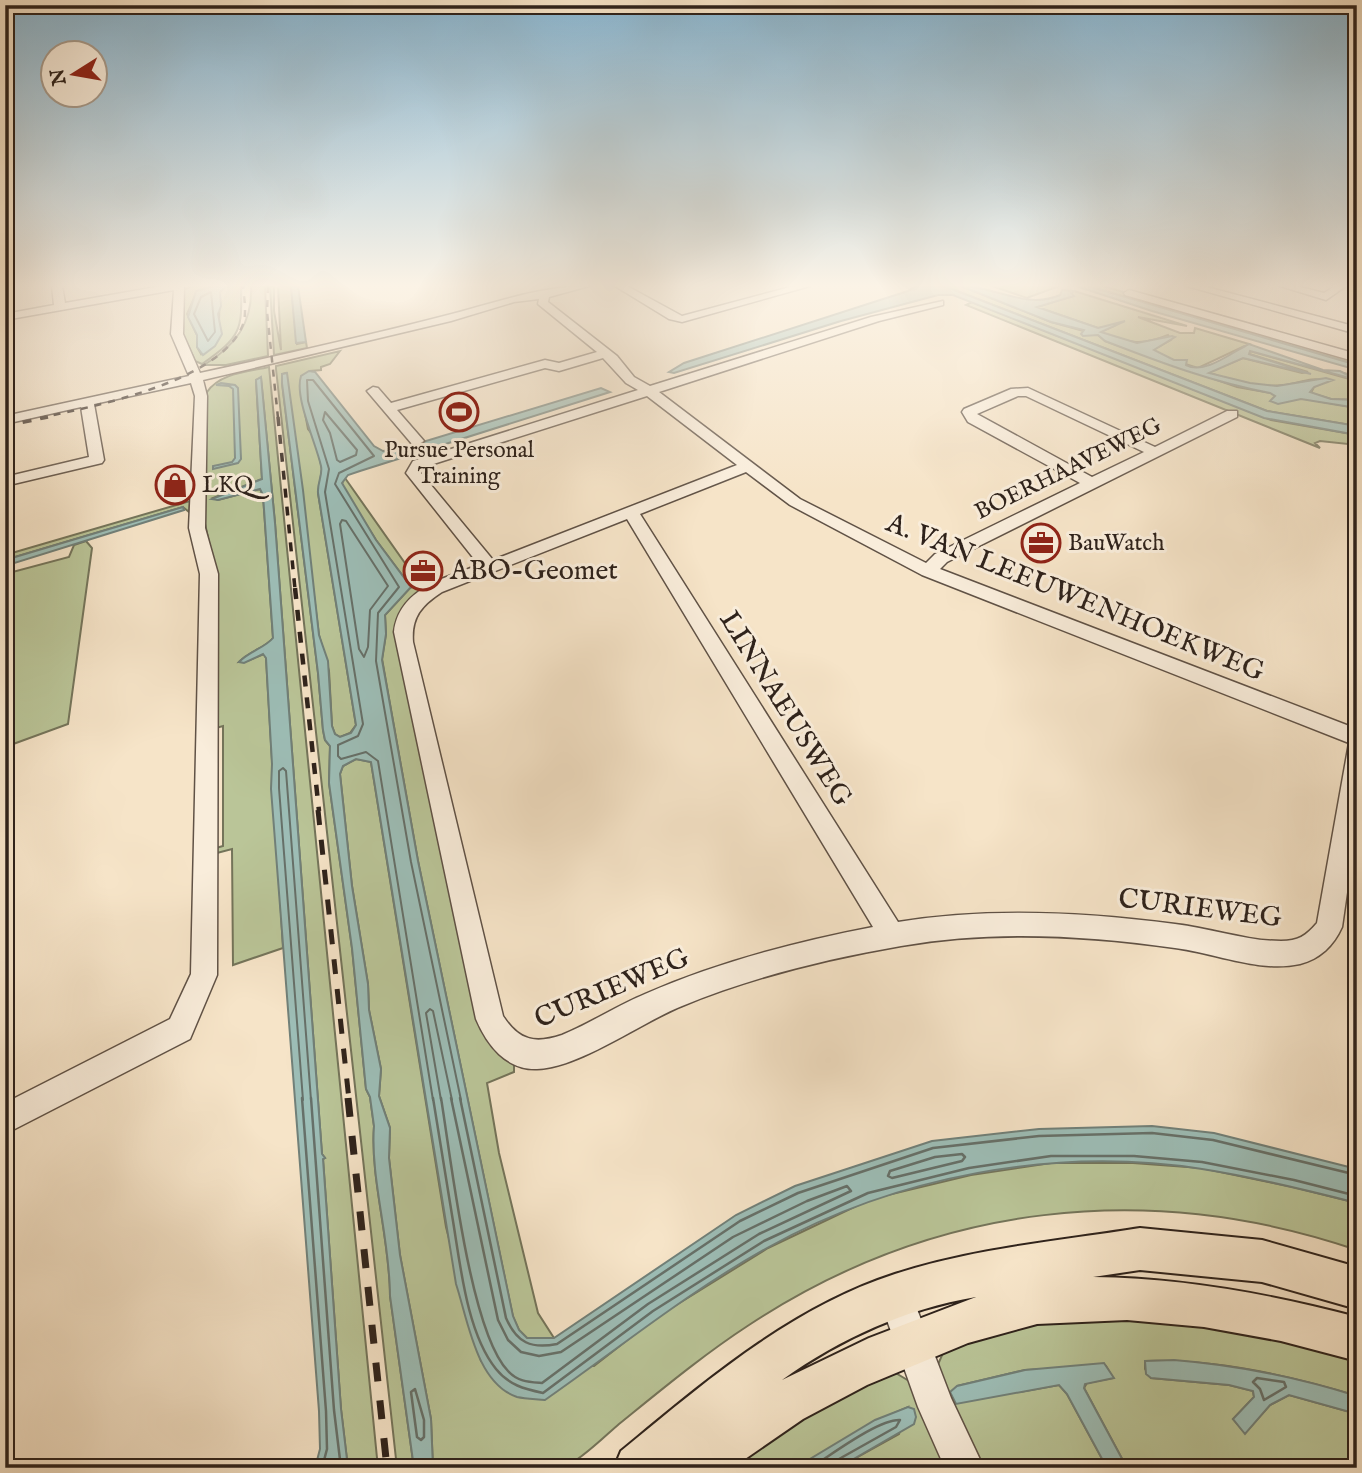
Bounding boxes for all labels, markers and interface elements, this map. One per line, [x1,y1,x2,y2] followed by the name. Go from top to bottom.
[38,38,108,108] north arrow
[46,66,73,88] text: N
[438,391,480,433] sports icon: Pursue Personal Training
[970,411,1167,527] street label: BOERHAAVEWEG
[384,436,535,491] place label: Pursue Personal Training
[154,464,196,506] shop icon: LKQ
[202,471,269,500] place label: LKQ
[880,506,1270,690] street label: A. VAN LEEUWENHOEKWEG
[1020,522,1062,564] office icon: BauWatch
[1068,529,1165,558] place label: BauWatch
[402,550,444,592] office icon: ABO-Geomet
[449,554,618,589] place label: ABO-Geomet
[711,605,860,814] street label: LINNAEUSWEG
[1116,882,1284,936] street label: CURIEWEG
[529,940,695,1037] street label: CURIEWEG

